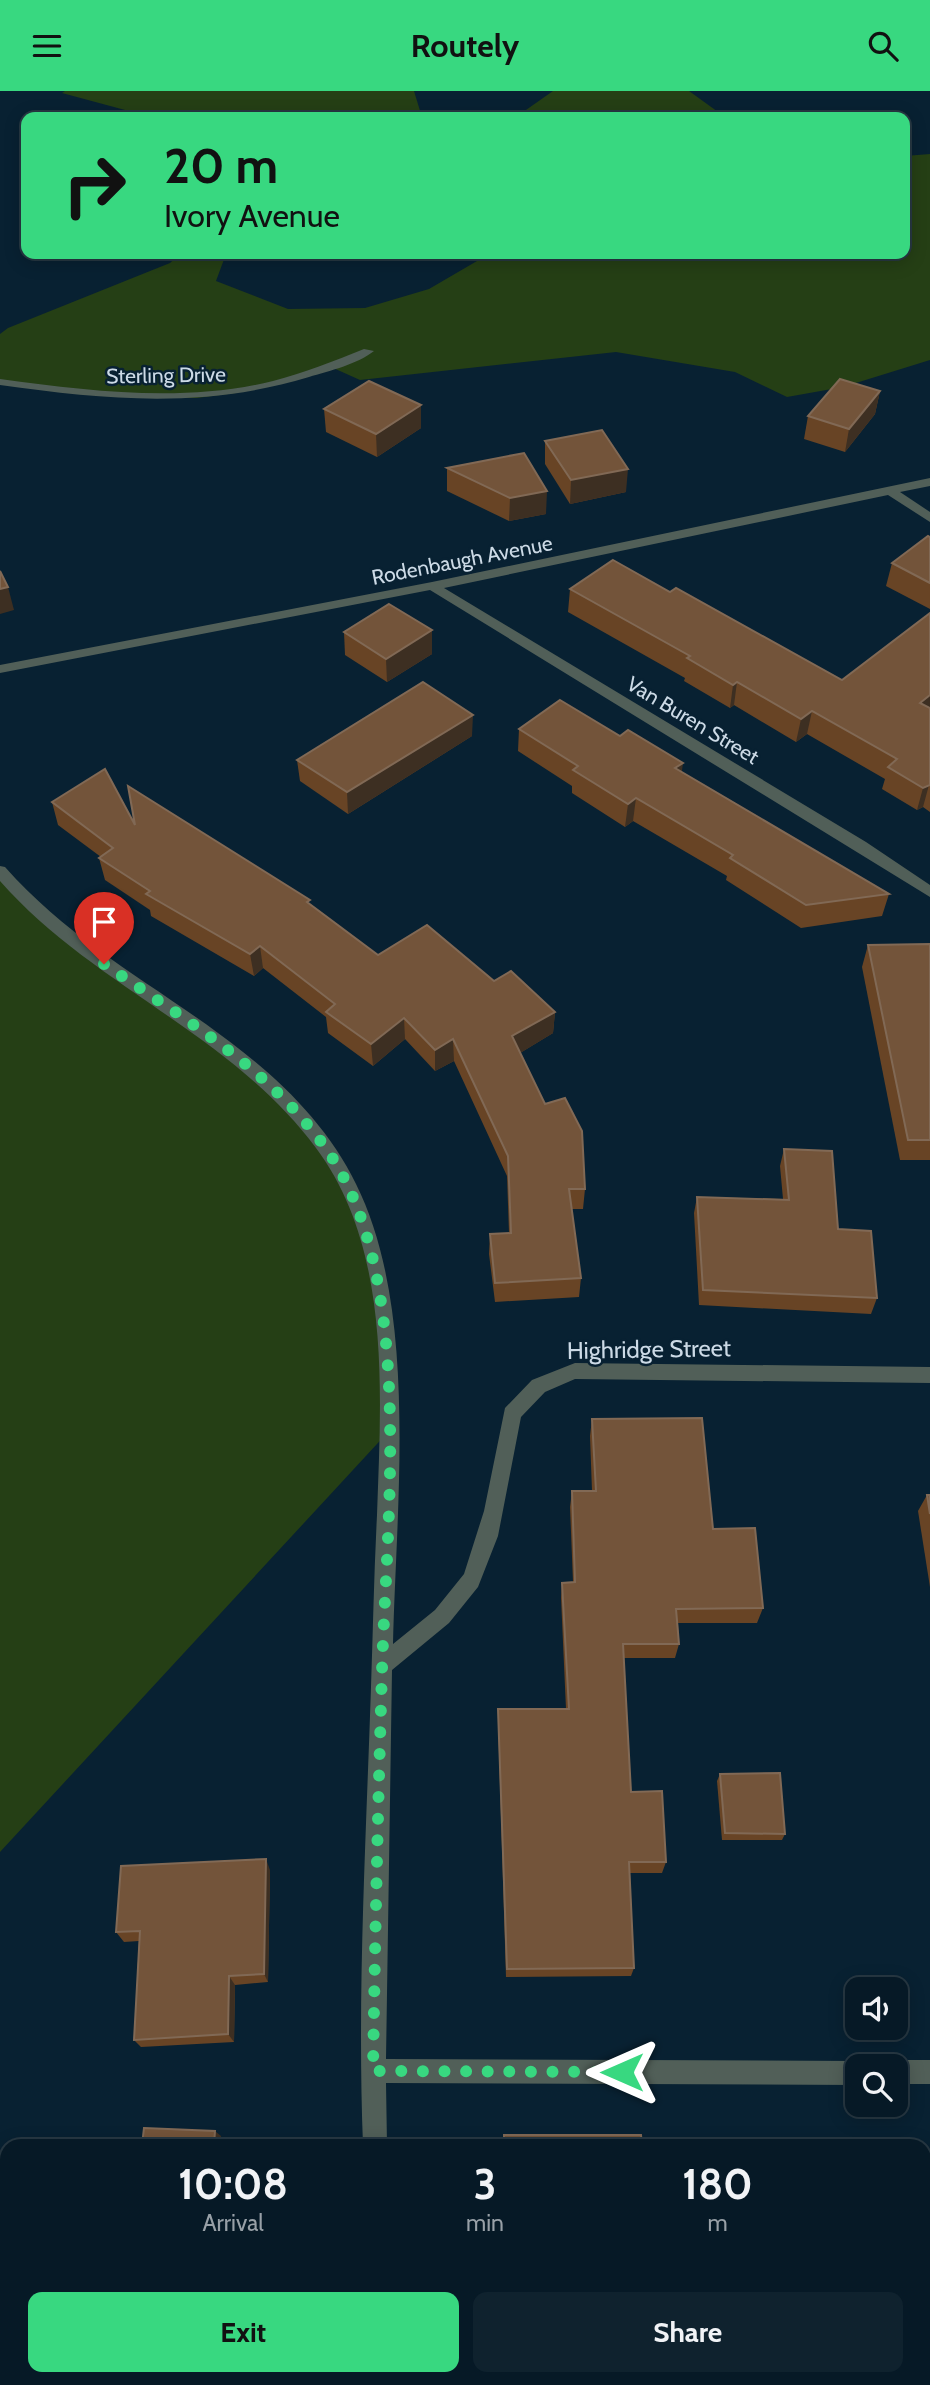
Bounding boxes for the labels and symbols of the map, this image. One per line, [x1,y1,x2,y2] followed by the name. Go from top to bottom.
[106,361,226,389] street label: Sterling Drive
[369,530,555,590] street label: Rodenbaugh Avenue
[622,671,764,769] street label: Van Buren Street
[74,892,134,964] pin
[567,1333,731,1365] street label: Highridge Street
[585,2035,659,2109] position arrow

